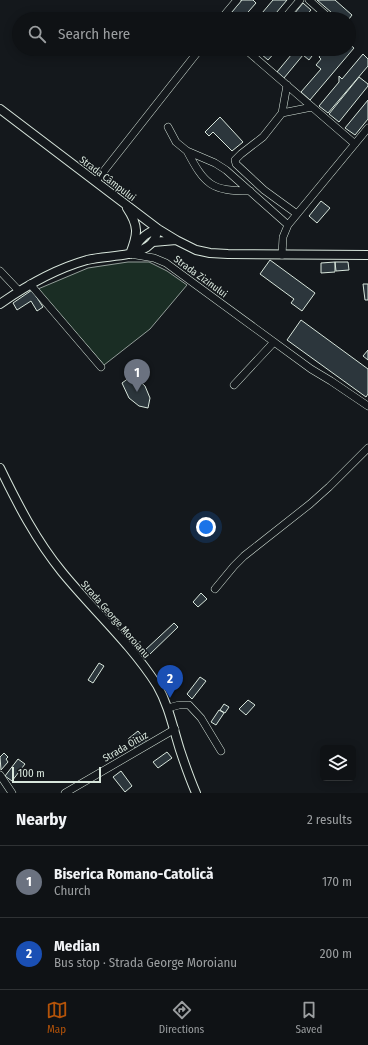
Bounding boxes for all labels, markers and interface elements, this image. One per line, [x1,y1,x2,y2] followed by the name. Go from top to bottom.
[12,12,356,56] search box
[26,23,48,45] icon: search
[58,25,130,43] text: Search here
[77,154,138,204] street label: Strada Câmpului
[171,253,230,300] street label: Strada Zizinului
[124,359,150,392] pin: 1
[196,517,216,537] your location
[78,578,152,661] street label: Strada George Moroianu
[157,665,183,698] pin: 2
[101,729,150,765] street label: Strada Oituz
[320,745,356,781] map controls
[320,745,356,781] button: layers
[12,765,101,784] scale bar
[18,767,45,780] text: 100 m
[16,809,67,830] text: Nearby
[307,812,352,827] text: 2 results
[54,865,213,883] text: Biserica Romano-Catolică
[26,874,32,889] text: 1
[322,874,352,889] text: 170 m
[54,883,91,898] text: Church
[54,937,100,955] text: Median
[26,946,32,961] text: 2
[320,946,352,961] text: 200 m
[54,955,237,970] text: Bus stop · Strada George Moroianu
[46,999,68,1036] tab: Map
[159,999,204,1036] tab: Directions
[296,999,322,1036] tab: Saved

